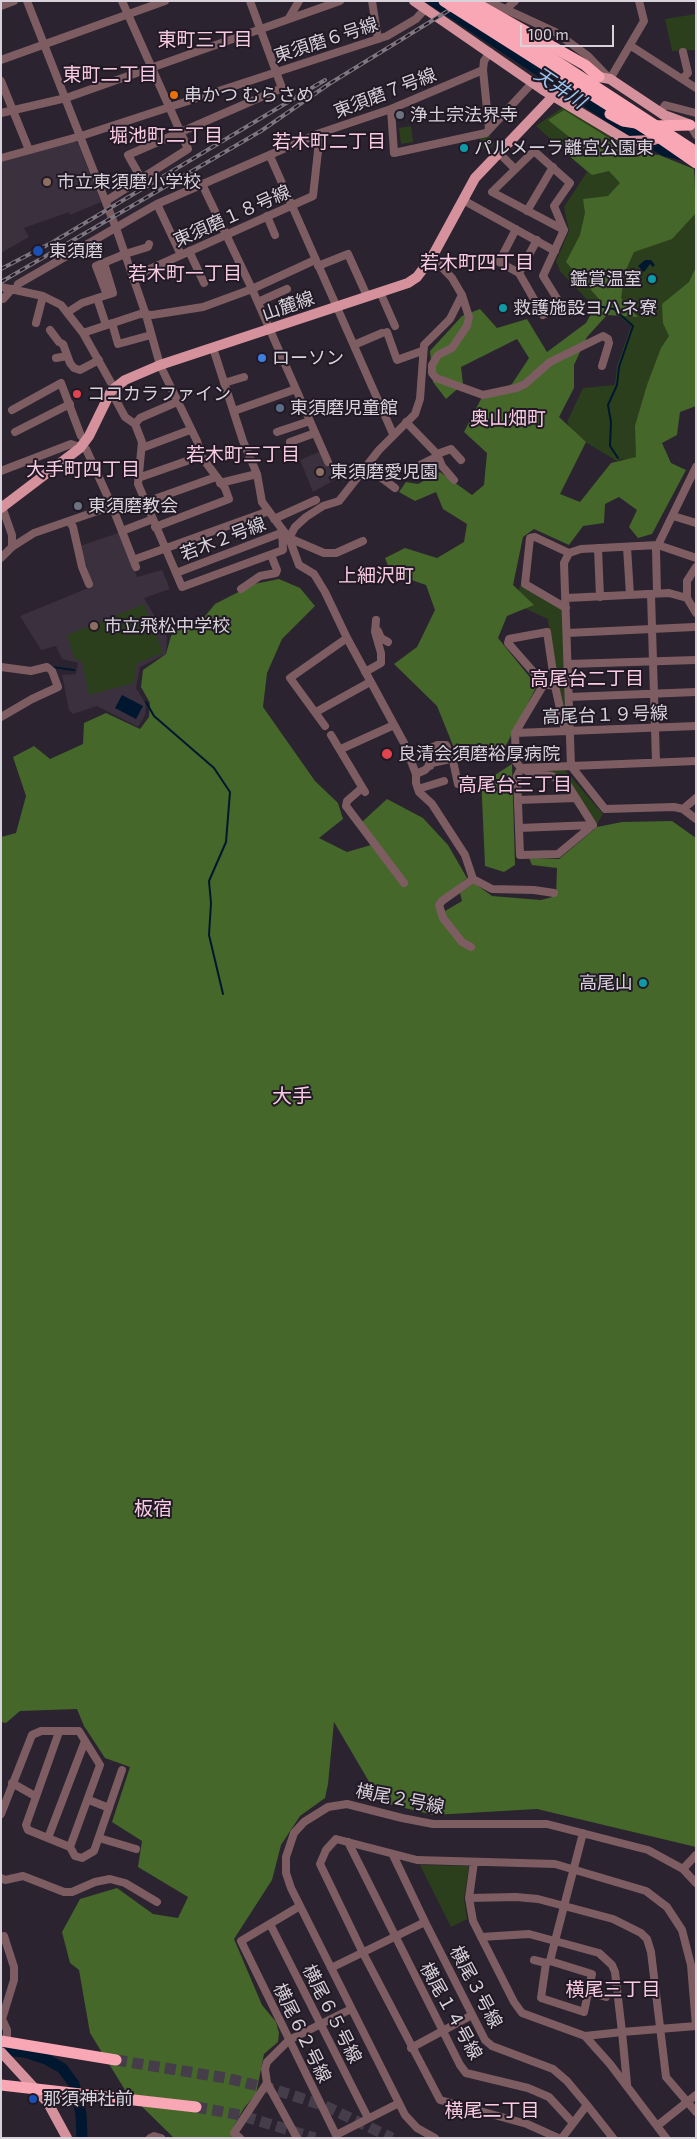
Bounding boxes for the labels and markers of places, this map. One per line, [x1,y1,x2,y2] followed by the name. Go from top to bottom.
[184,84,314,106] place label: 串かつ むらさめ
[168,89,180,101] marker: 串かつ むらさめ
[410,104,518,126] place label: 浄土宗法界寺
[394,109,406,121] marker: 浄土宗法界寺
[474,137,654,159] place label: パルメーラ離宮公園東
[458,142,470,154] marker: パルメーラ離宮公園東
[57,171,201,193] place label: 市立東須磨小学校
[41,176,53,188] marker: 市立東須磨小学校
[49,240,103,262] place label: 東須磨
[31,244,45,258] marker: 東須磨
[570,268,642,290] place label: 鑑賞温室
[646,273,658,285] marker: 鑑賞温室
[513,297,657,319] place label: 救護施設ヨハネ寮
[497,302,509,314] marker: 救護施設ヨハネ寮
[272,347,344,369] place label: ローソン
[256,352,268,364] marker: ローソン
[87,383,231,405] place label: ココカラファイン
[71,388,83,400] marker: ココカラファイン
[290,397,398,419] place label: 東須磨児童館
[274,402,286,414] marker: 東須磨児童館
[330,461,438,483] place label: 東須磨愛児園
[314,466,326,478] marker: 東須磨愛児園
[88,495,178,517] place label: 東須磨教会
[72,500,84,512] marker: 東須磨教会
[104,615,230,637] place label: 市立飛松中学校
[88,620,100,632] marker: 市立飛松中学校
[398,743,560,765] place label: 良清会須磨裕厚病院
[380,747,394,761] marker: 良清会須磨裕厚病院
[579,972,633,994] place label: 高尾山
[637,977,649,989] marker: 高尾山
[43,2088,133,2110] place label: 那須神社前
[27,2093,39,2105] marker: 那須神社前

